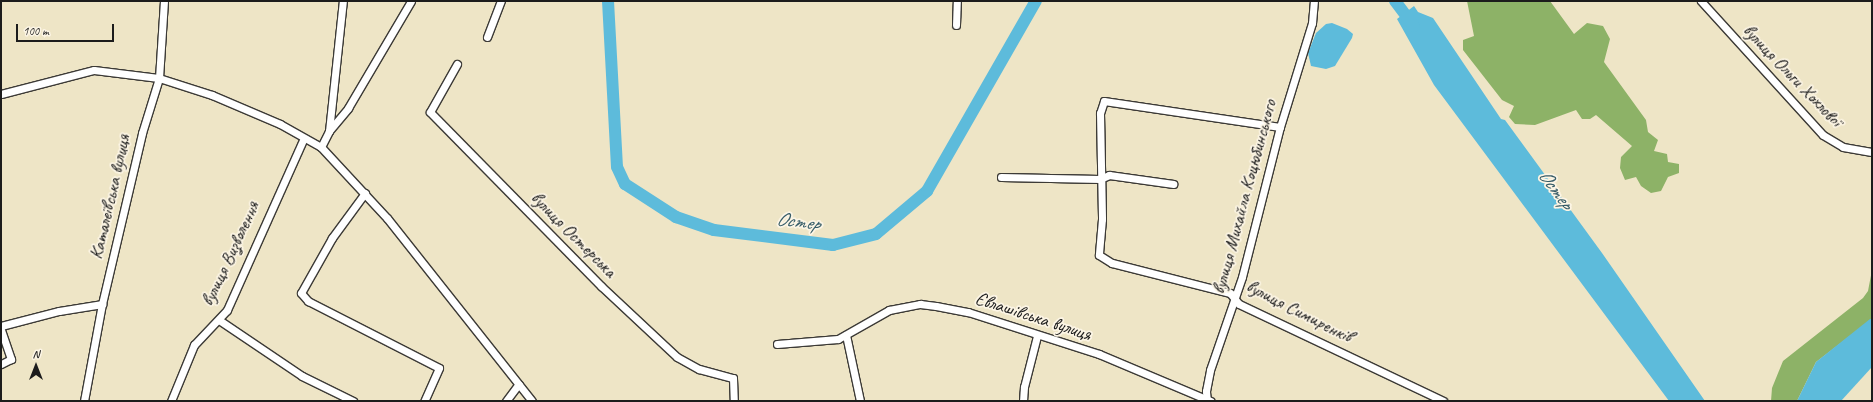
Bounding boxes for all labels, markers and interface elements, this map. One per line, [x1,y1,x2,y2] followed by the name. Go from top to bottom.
[18,16,116,42] scale bar
[1737,20,1847,132] street label: вулиця Ольги Хохлової
[23,23,49,39] text: 100 m
[1208,99,1282,295] street label: вулиця Михайла Коцюбинського
[85,132,137,262] street label: Каталеївська вулиця
[1534,164,1578,214] water label: Остер
[525,187,621,283] street label: вулиця Остерська
[197,198,265,310] street label: вулиця Визволення
[775,206,821,236] water label: Остер
[1242,275,1356,349] street label: вулиця Симиренків
[972,287,1094,347] street label: Євлашівська вулиця
[16,346,56,386] north arrow
[33,347,39,361] text: N

